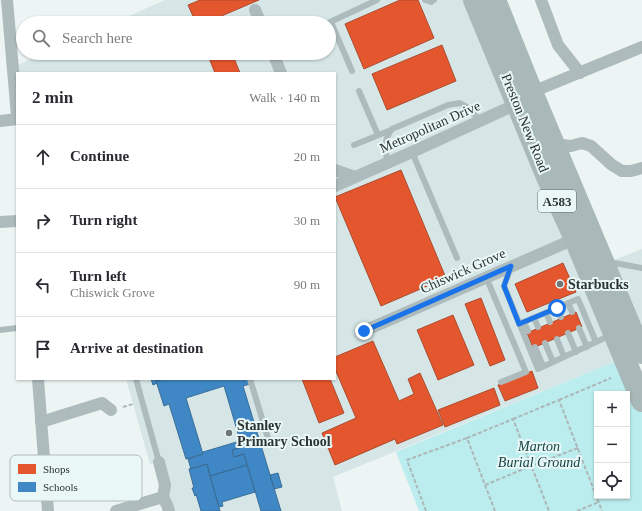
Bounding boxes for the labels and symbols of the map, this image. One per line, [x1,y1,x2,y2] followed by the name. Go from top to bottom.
[498,72,552,174] street label: Preston New Road
[377,98,483,156] street label: Metropolitan Drive
[538,190,576,212] road number: A583
[418,246,508,296] street label: Chiswick Grove
[568,277,629,292] place label: Starbucks
[555,279,565,289] marker: Starbucks
[548,299,566,317] route start
[355,322,373,340] route end
[237,418,331,449] place label: Stanley Primary School
[224,428,234,438] marker: Stanley Primary School
[498,439,581,470] park label: Marton Burial Ground
[10,455,142,501] legend
[43,463,70,475] text: Shops
[43,481,78,493] text: Schools

